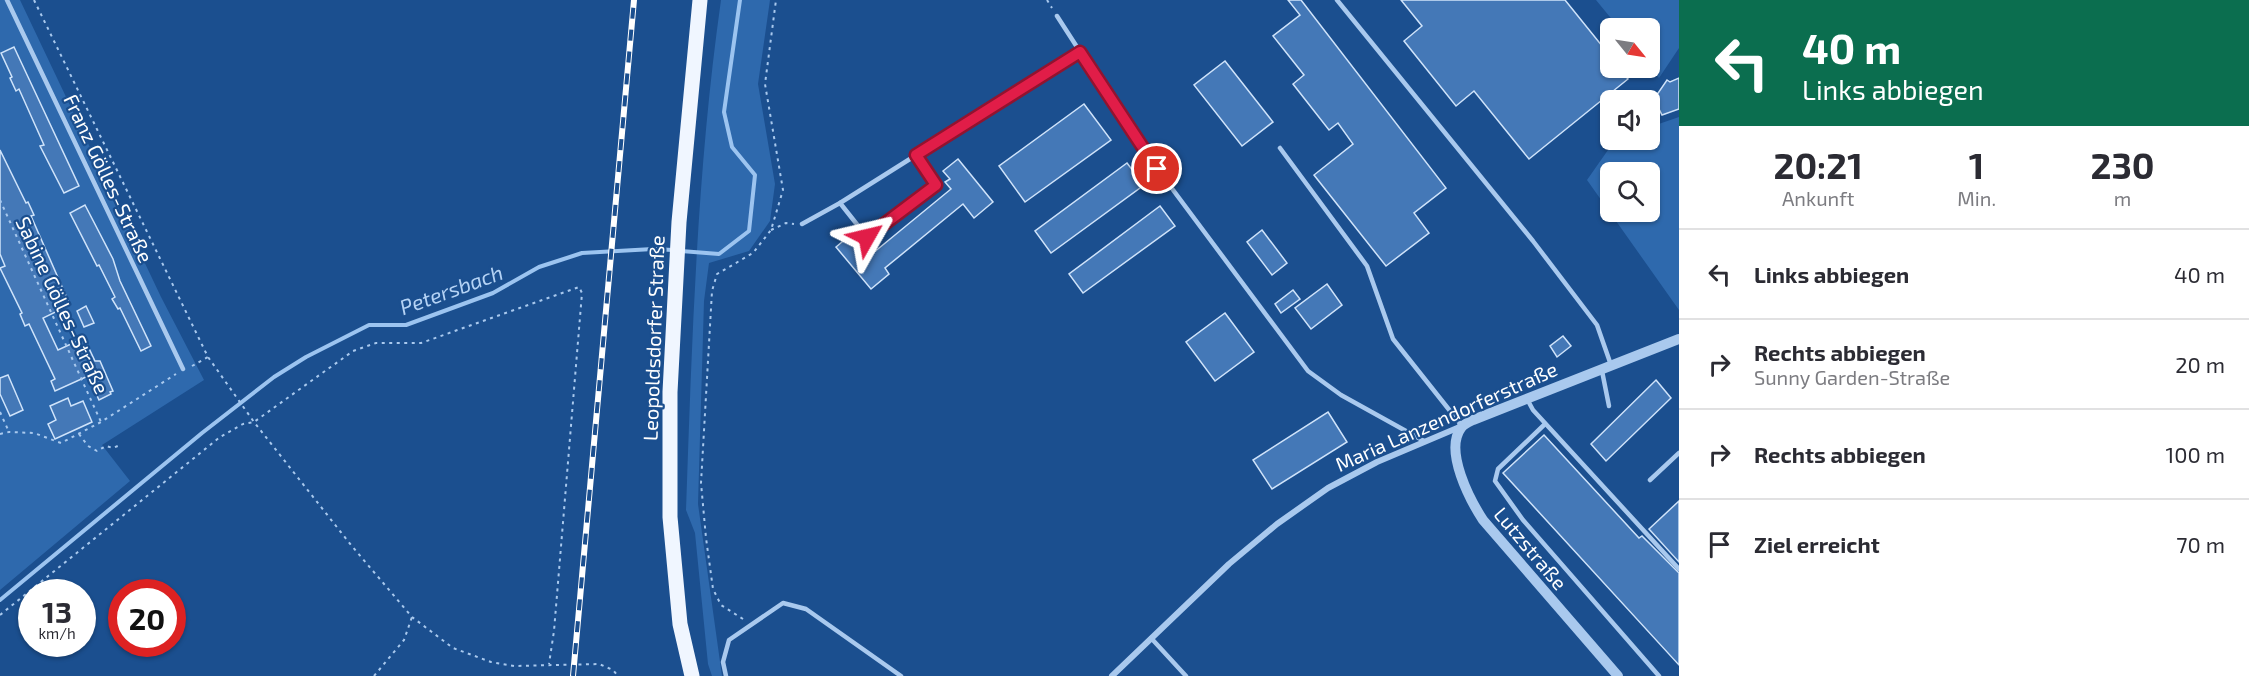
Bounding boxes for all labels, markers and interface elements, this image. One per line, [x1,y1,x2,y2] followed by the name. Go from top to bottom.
[1600,18,1660,78] north arrow
[1600,18,1660,222] map controls
[1802,22,1901,72] text: 40 m
[1703,24,1781,102] icon: left
[1802,73,1984,105] text: Links abbiegen
[59,90,159,266] street label: Franz Gölles-Straße
[1600,90,1660,150] button: sound
[1131,143,1182,194] pin
[1773,143,1863,186] text: 20:21
[1969,143,1984,186] text: 1
[2090,143,2155,186] text: 230
[1140,152,1173,185] icon: arrive
[1600,162,1660,222] button: search
[1782,186,1854,210] text: Ankunft
[1957,186,1996,210] text: Min.
[2114,186,2131,210] text: m
[835,205,899,269] position arrow
[11,213,115,397] street label: Sabine Gölles-Straße
[637,235,669,441] street label: Leopoldsdorfer Straße
[1703,258,1736,291] icon: left
[396,259,506,319] water label: Petersbach
[1754,261,1909,287] text: Links abbiegen
[2174,261,2225,287] text: 40 m
[1754,339,1926,365] text: Rechts abbiegen
[1703,348,1736,381] icon: right
[2175,351,2225,377] text: 20 m
[1331,356,1561,476] street label: Maria Lanzendorferstraße
[1754,365,1950,389] text: Sunny Garden-Straße
[1703,438,1736,471] icon: right
[1754,441,1926,467] text: Rechts abbiegen
[2166,441,2225,467] text: 100 m
[1489,502,1573,594] street label: Lutzstraße
[1703,528,1736,561] icon: arrive
[1754,531,1880,557] text: Ziel erreicht
[2176,531,2225,557] text: 70 m
[108,579,186,657] speed limit sign: 20
[42,593,72,629] text: 13
[38,624,76,642] text: km/h

